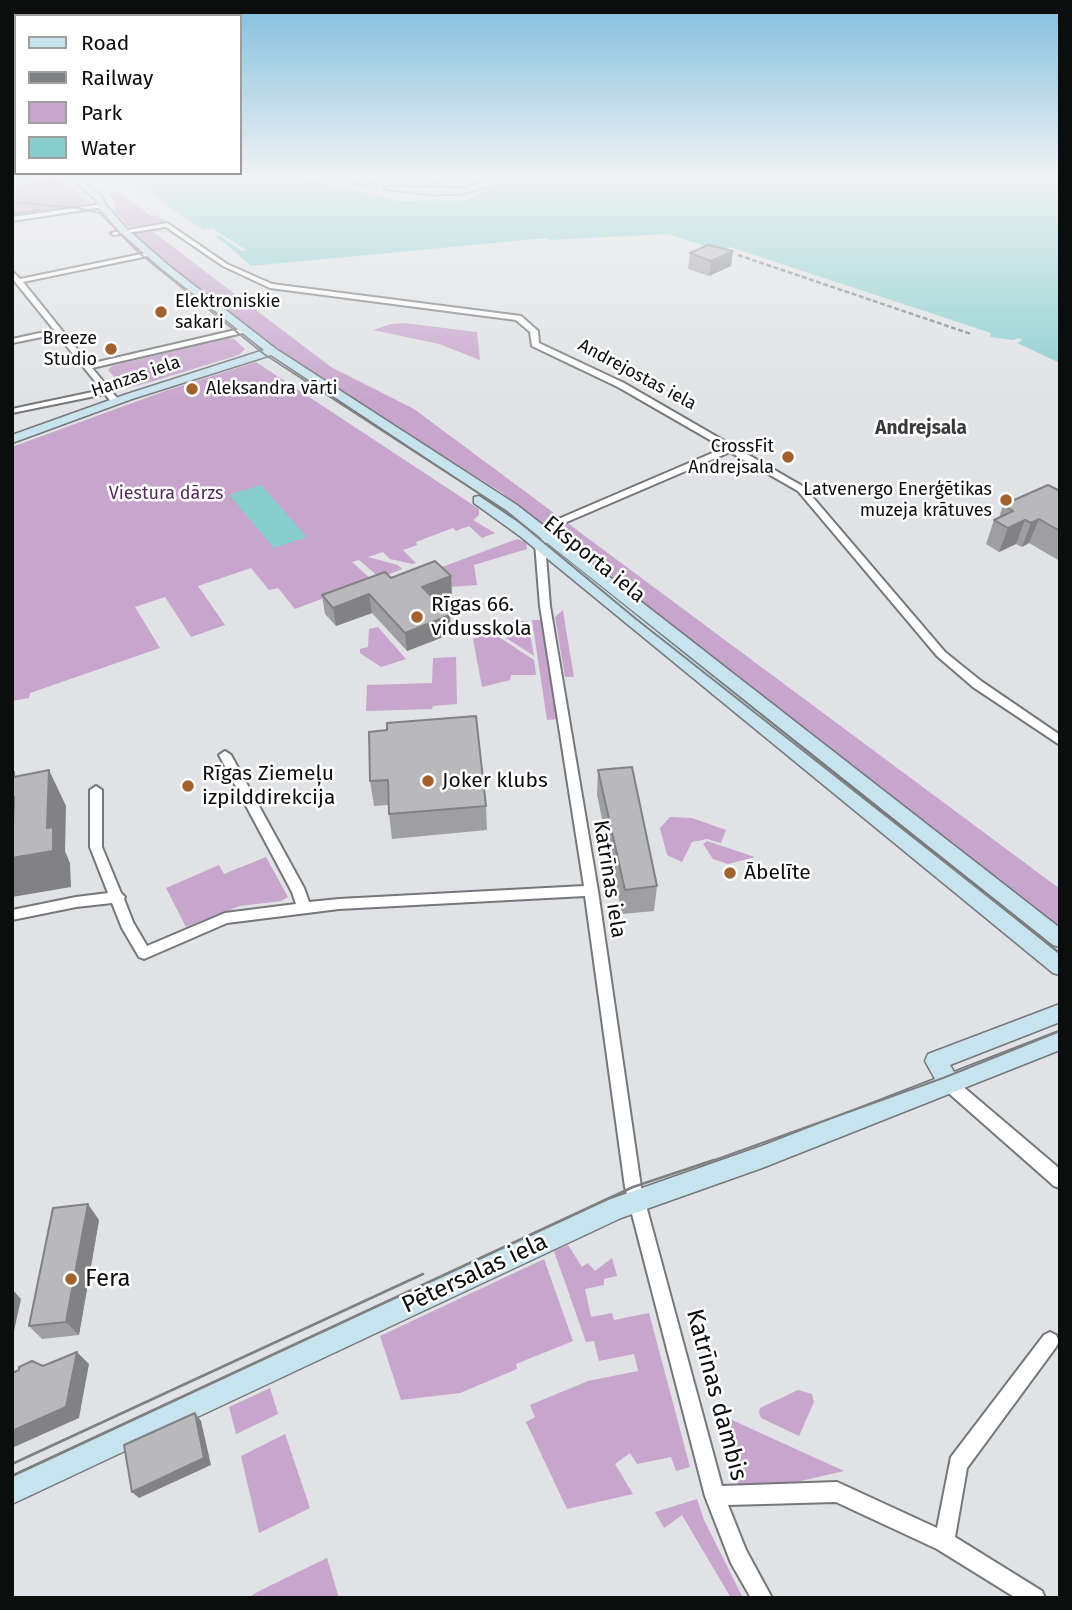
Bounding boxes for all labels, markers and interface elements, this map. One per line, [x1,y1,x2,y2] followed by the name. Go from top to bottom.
[14,14,242,175] legend
[81,30,129,56] text: Road
[81,65,153,91] text: Railway
[81,100,122,126] text: Park
[81,135,136,161] text: Water
[175,291,280,334] place label: Elektroniskie sakari
[153,304,169,320] marker: Elektroniskie sakari
[43,328,97,370] place label: Breeze Studio
[574,335,700,415] street label: Andrejostas iela
[103,341,119,357] marker: Breeze Studio
[89,352,183,402] street label: Hanzas iela
[206,378,338,400] place label: Aleksandra vārti
[184,381,200,397] marker: Aleksandra vārti
[875,418,967,440] district label: Andrejsala
[688,436,774,478] place label: CrossFit Andrejsala
[780,449,796,465] marker: CrossFit Andrejsala
[803,479,992,522] place label: Latvenergo Enerģētikas muzeja krātuves
[109,483,223,505] park label: Viestura dārzs
[998,492,1014,508] marker: Latvenergo Enerģētikas muzeja krātuves
[538,511,650,609] street label: Eksporta iela
[431,592,532,642] place label: Rīgas 66. vidusskola
[409,609,425,625] marker: Rīgas 66. vidusskola
[202,761,335,811] place label: Rīgas Ziemeļu izpilddirekcija
[442,768,548,794] place label: Joker klubs
[420,773,436,789] marker: Joker klubs
[180,778,196,794] marker: Rīgas Ziemeļu izpilddirekcija
[587,818,631,940] street label: Katrīnas iela
[744,860,811,886] place label: Ābelīte
[722,865,738,881] marker: Ābelīte
[398,1228,552,1320] street label: Pētersalas iela
[85,1265,131,1293] place label: Fera
[63,1271,79,1287] marker: Fera
[679,1306,753,1484] street label: Katrīnas dambis

